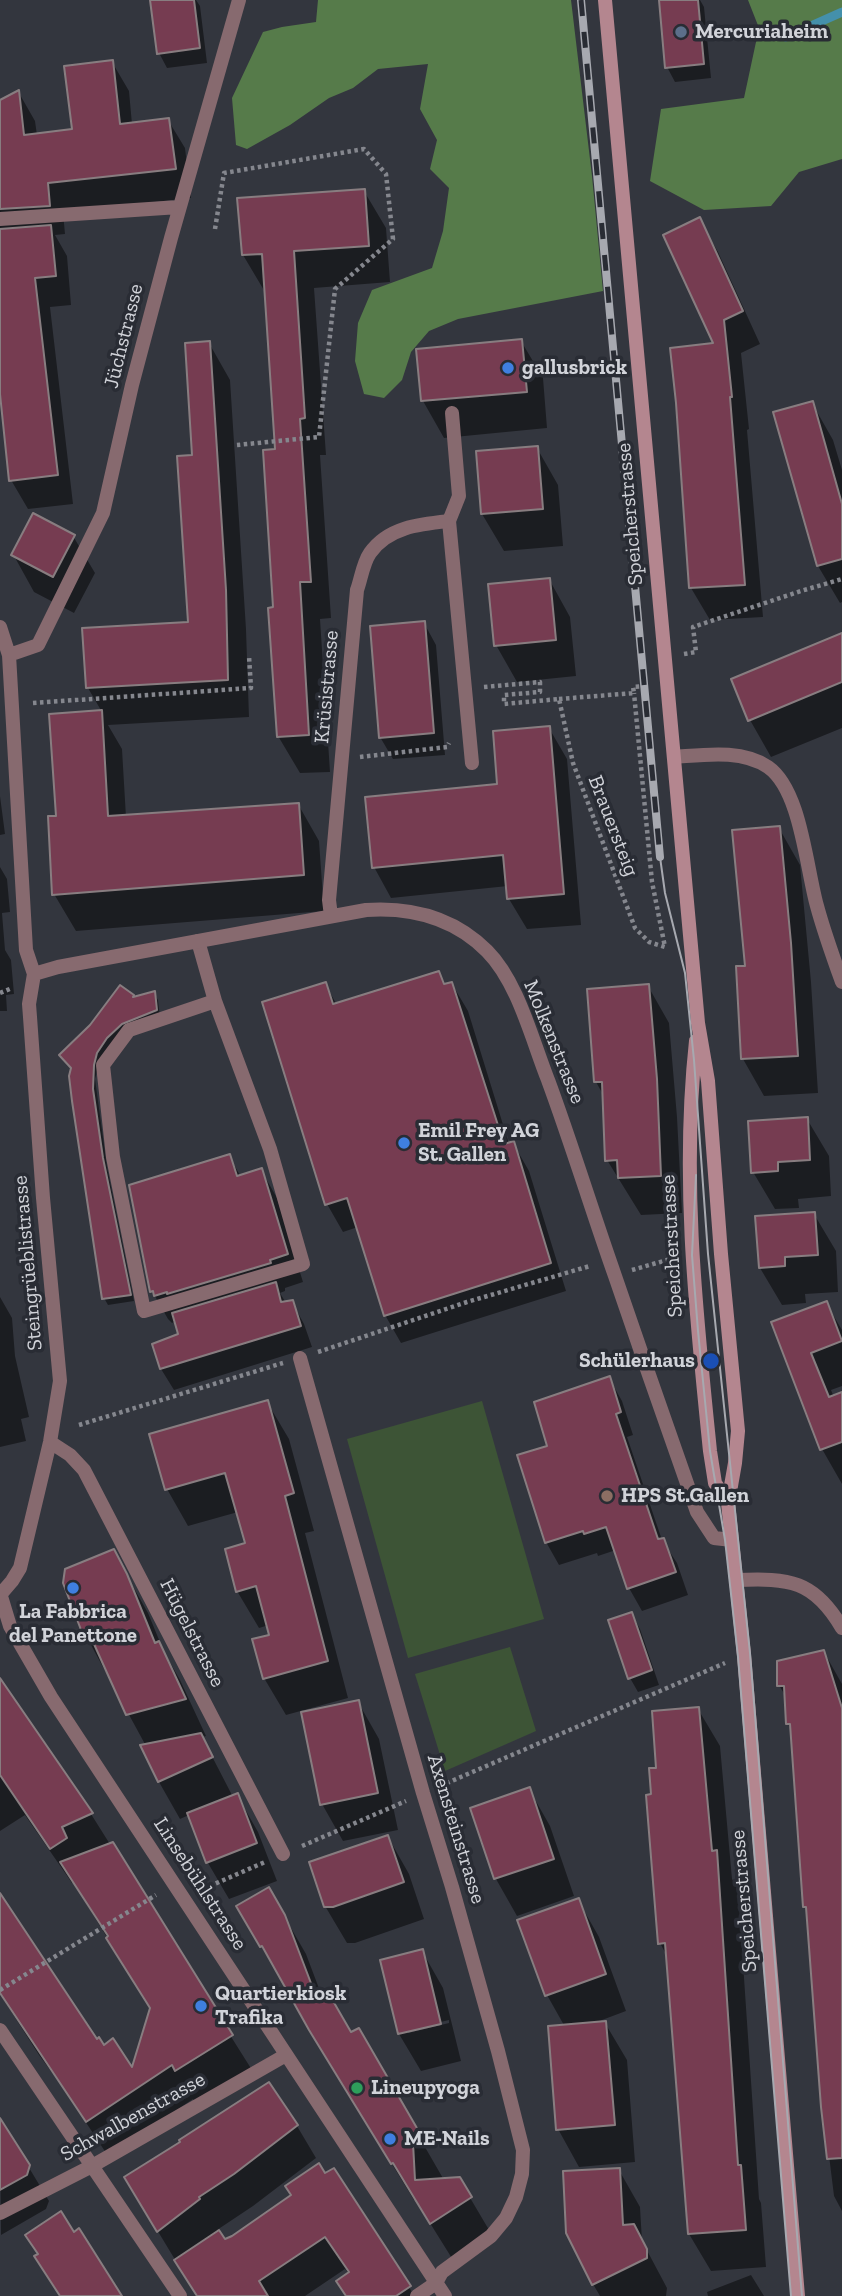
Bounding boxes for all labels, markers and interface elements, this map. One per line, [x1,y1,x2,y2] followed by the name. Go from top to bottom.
[695,19,828,45] place label: Mercuriaheim
[673,24,689,40] marker: Mercuriaheim
[99,281,149,391] street label: Jüchstrasse
[522,355,627,381] place label: gallusbrick
[500,360,516,376] marker: gallusbrick
[611,442,649,586] street label: Speicherstrasse
[310,629,344,745] street label: Krüsistrasse
[582,772,644,880] street label: Brauersteig
[518,977,590,1107] street label: Molkenstrasse
[418,1118,539,1168] place label: Emil Frey AG St. Gallen
[396,1135,412,1151] marker: Emil Frey AG St. Gallen
[8,1174,48,1352] street label: Steingrüeblistrasse
[656,1174,688,1318] street label: Speicherstrasse
[579,1348,695,1374] place label: Schülerhaus
[701,1351,721,1371] marker: Schülerhaus
[621,1483,749,1509] place label: HPS St.Gallen
[599,1488,615,1504] marker: HPS St.Gallen
[154,1575,230,1691] street label: Hügelstrasse
[65,1580,81,1596] marker: La Fabbrica del Panettone
[9,1599,137,1649] place label: La Fabbrica del Panettone
[421,1751,491,1907] street label: Axensteinstrasse
[148,1813,252,1955] street label: Linsebühlstrasse
[725,1829,763,1973] street label: Speicherstrasse
[215,1981,346,2031] place label: Quartierkiosk Trafika
[193,1998,209,2014] marker: Quartierkiosk Trafika
[56,2067,210,2167] street label: Schwalbenstrasse
[371,2075,480,2101] place label: Lineupyoga
[349,2080,365,2096] marker: Lineupyoga
[404,2126,490,2152] place label: ME-Nails
[382,2131,398,2147] marker: ME-Nails

